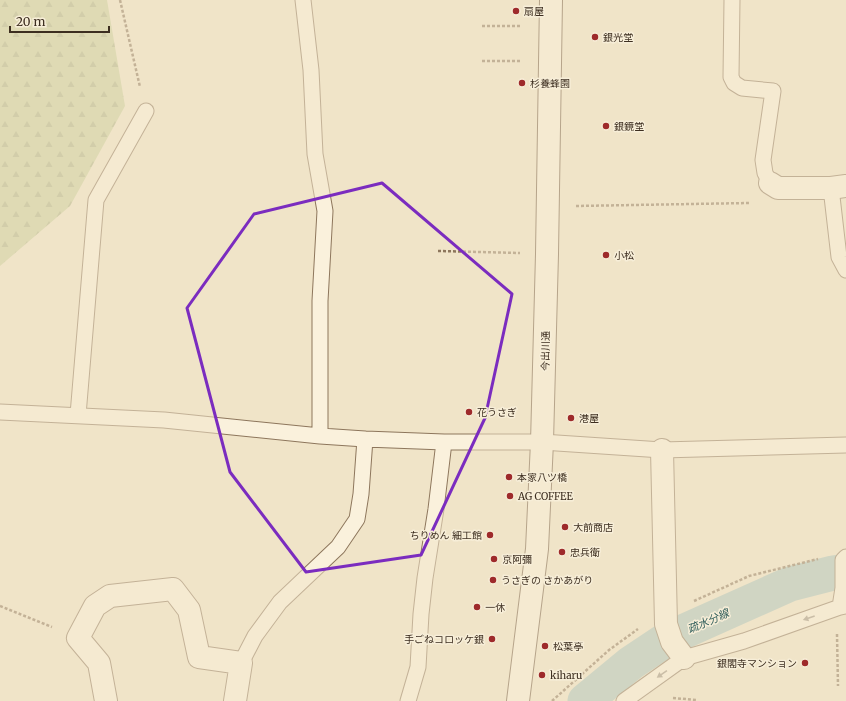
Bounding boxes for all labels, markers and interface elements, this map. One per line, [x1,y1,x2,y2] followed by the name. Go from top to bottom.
[524,5,544,18] place label: 扇屋
[511,6,521,16] marker: 扇屋
[10,8,109,34] scale bar
[16,14,45,29] text: 20 m
[603,31,633,44] place label: 銀光堂
[590,32,600,42] marker: 銀光堂
[530,77,570,90] place label: 杉養蜂園
[517,78,527,88] marker: 杉養蜂園
[614,120,644,133] place label: 銀鏡堂
[601,121,611,131] marker: 銀鏡堂
[614,249,634,262] place label: 小松
[601,250,611,260] marker: 小松
[539,331,552,371] street label: 今出川通
[477,406,517,419] place label: 花うさぎ
[464,407,474,417] marker: 花うさぎ
[579,412,599,425] place label: 港屋
[566,413,576,423] marker: 港屋
[517,471,567,484] place label: 本家八ツ橋
[504,472,514,482] marker: 本家八ツ橋
[517,490,573,503] place label: AG COFFEE
[505,491,515,501] marker: AG COFFEE
[573,521,613,534] place label: 大前商店
[560,522,570,532] marker: 大前商店
[410,529,482,542] place label: ちりめん 細工館
[485,530,495,540] marker: ちりめん 細工館
[570,546,600,559] place label: 忠兵衛
[557,547,567,557] marker: 忠兵衛
[502,553,532,566] place label: 京阿彌
[489,554,499,564] marker: 京阿彌
[501,574,593,587] place label: うさぎの さかあがり
[488,575,498,585] marker: うさぎの さかあがり
[485,601,505,614] place label: 一休
[472,602,482,612] marker: 一休
[685,605,733,636] water label: 疏水分線
[802,615,814,621] one-way arrow
[404,633,484,646] place label: 手ごねコロッケ銀
[487,634,497,644] marker: 手ごねコロッケ銀
[553,640,583,653] place label: 松葉亭
[540,641,550,651] marker: 松葉亭
[717,657,797,670] place label: 銀閣寺マンション
[800,658,810,668] marker: 銀閣寺マンション
[550,669,582,682] place label: kiharu
[537,670,547,680] marker: kiharu
[657,670,667,678] one-way arrow

